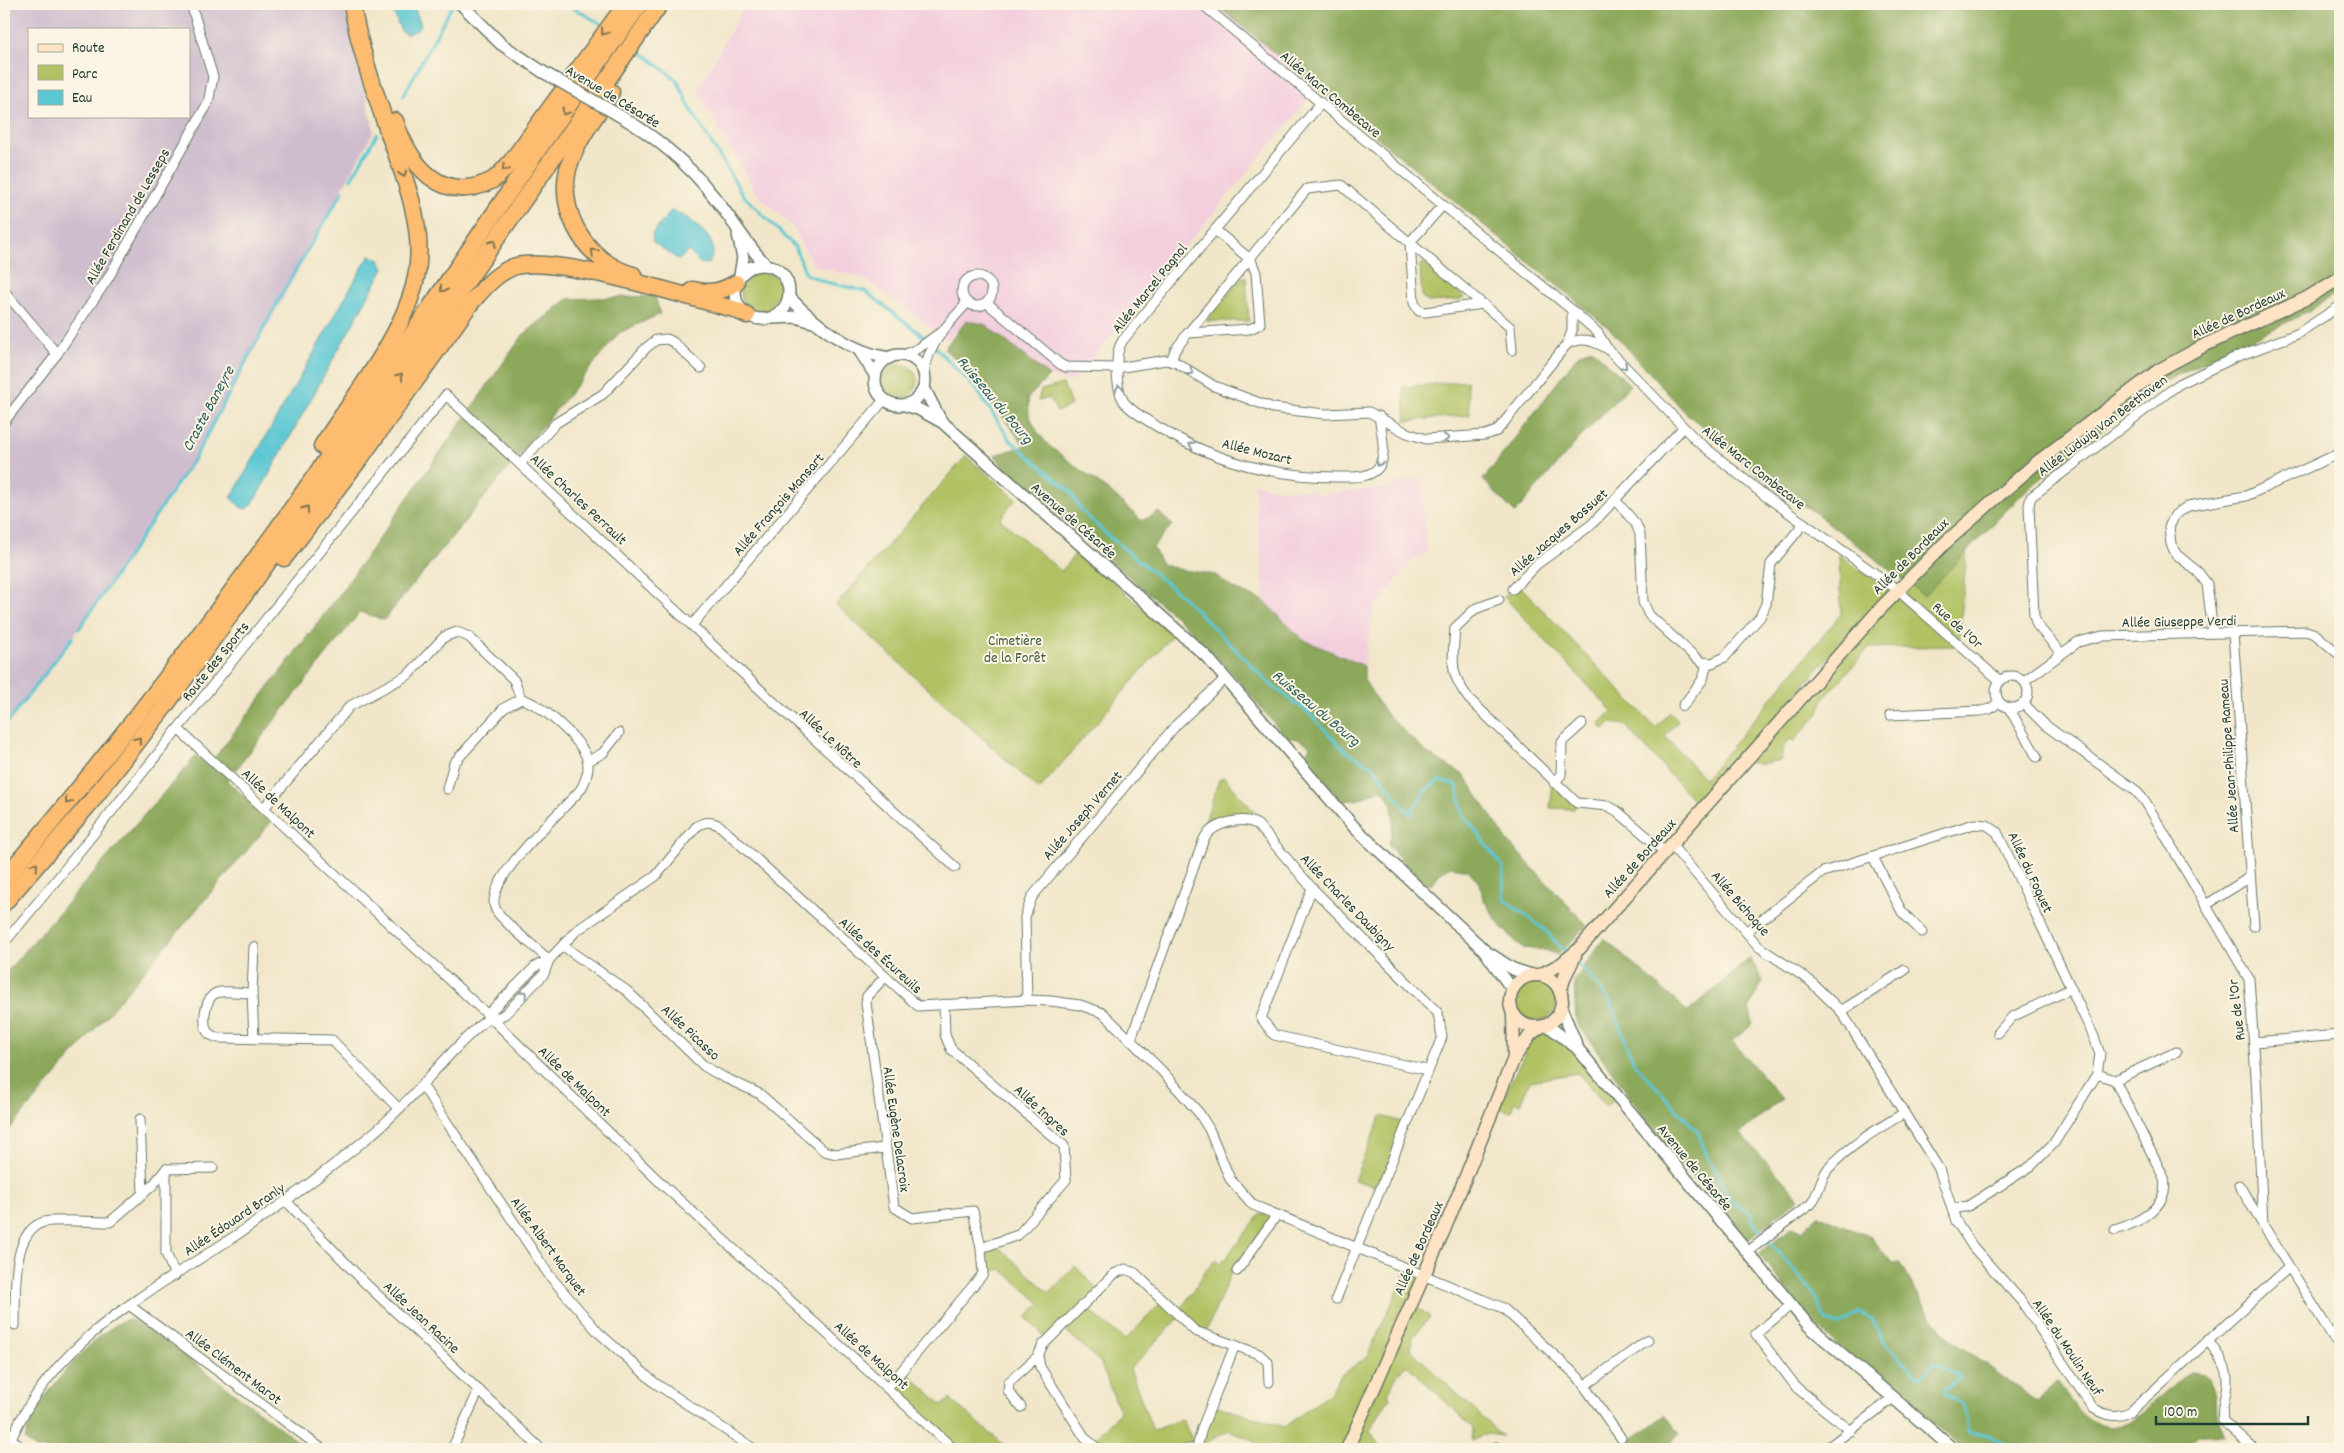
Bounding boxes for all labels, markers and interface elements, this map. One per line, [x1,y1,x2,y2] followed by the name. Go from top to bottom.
[601,26,609,35] one-way arrow
[28,28,190,118] legend
[72,38,105,60] text: Route
[1274,47,1385,145] street label: Allée Marc Combecave
[560,61,664,135] street label: Avenue de Césarée
[72,64,97,86] text: Parc
[72,88,92,110] text: Eau
[562,106,571,115] one-way arrow
[81,145,177,289] street label: Allée Ferdinand de Lesseps
[502,162,511,171] one-way arrow
[398,170,408,178] one-way arrow
[487,239,496,249] one-way arrow
[1107,239,1194,339] street label: Allée Marcel Pagnol
[590,248,599,257] one-way arrow
[440,283,449,293] one-way arrow
[2188,283,2290,346] street label: Allée de Bordeaux
[950,352,1038,450] water label: Ruisseau du Bourg
[1618,360,1627,369] one-way arrow
[177,362,242,456] water label: Craste Baneyre
[1185,365,1194,375] one-way arrow
[2034,370,2173,483] street label: Allée Ludwig Van Beethoven
[394,373,403,382] one-way arrow
[1115,385,1125,393] one-way arrow
[1696,421,1810,516] street label: Allée Marc Combecave
[1442,433,1450,444] one-way arrow
[1219,434,1294,472] street label: Allée Mozart
[1188,441,1197,452] one-way arrow
[728,449,831,562] street label: Allée François Mansart
[524,450,631,552] street label: Allée Charles Perrault
[1375,458,1385,467] one-way arrow
[1025,478,1121,565] street label: Avenue de Césarée
[1505,484,1614,583] street label: Allée Jacques Bossuet
[300,505,309,515] one-way arrow
[1868,514,1955,601] street label: Allée de Bordeaux
[1926,598,1987,656] street label: Rue de l'Or
[2122,611,2237,635] street label: Allée Giuseppe Verdi
[177,618,256,707] street label: Route des Sports
[984,631,1046,670] park label: Cimetière de la Forêt
[1266,665,1365,753] water label: Ruisseau du Bourg
[2214,678,2246,834] street label: Allée Jean-Philippe Rameau
[793,704,867,775] street label: Allée Le Nôtre
[132,736,141,746] one-way arrow
[236,764,320,845] street label: Allée de Malpont
[1038,766,1129,866] street label: Allée Joseph Vernet
[65,796,74,805] one-way arrow
[1599,814,1683,904] street label: Allée de Bordeaux
[2001,829,2058,918] street label: Allée du Foquet
[1294,849,1400,958] street label: Allée Charles Daubigny
[30,863,38,872] one-way arrow
[1705,867,1775,942] street label: Allée Bichoque
[833,913,926,1000] street label: Allée des Écureuils
[2223,977,2253,1042] street label: Rue de l'Or
[518,991,527,1000] one-way arrow
[655,1000,724,1067] street label: Allée Picasso
[532,1042,616,1123] street label: Allée de Malpont
[875,1065,915,1194] street label: Allée Eugène Delacroix
[1008,1080,1073,1143] street label: Allée Ingres
[1651,1120,1737,1217] street label: Avenue de Césarée
[180,1178,291,1263] street label: Allée Édouard Branly
[504,1193,591,1302] street label: Allée Albert Marquet
[1389,1198,1451,1299] street label: Allée de Bordeaux
[377,1277,464,1360] street label: Allée Jean Racine
[2026,1295,2107,1402] street label: Allée du Moulin Neuf
[828,1317,913,1397] street label: Allée de Malpont
[180,1324,286,1411] street label: Allée Clément Marot
[2156,1393,2309,1425] scale bar
[2164,1402,2197,1424] text: 100 m

